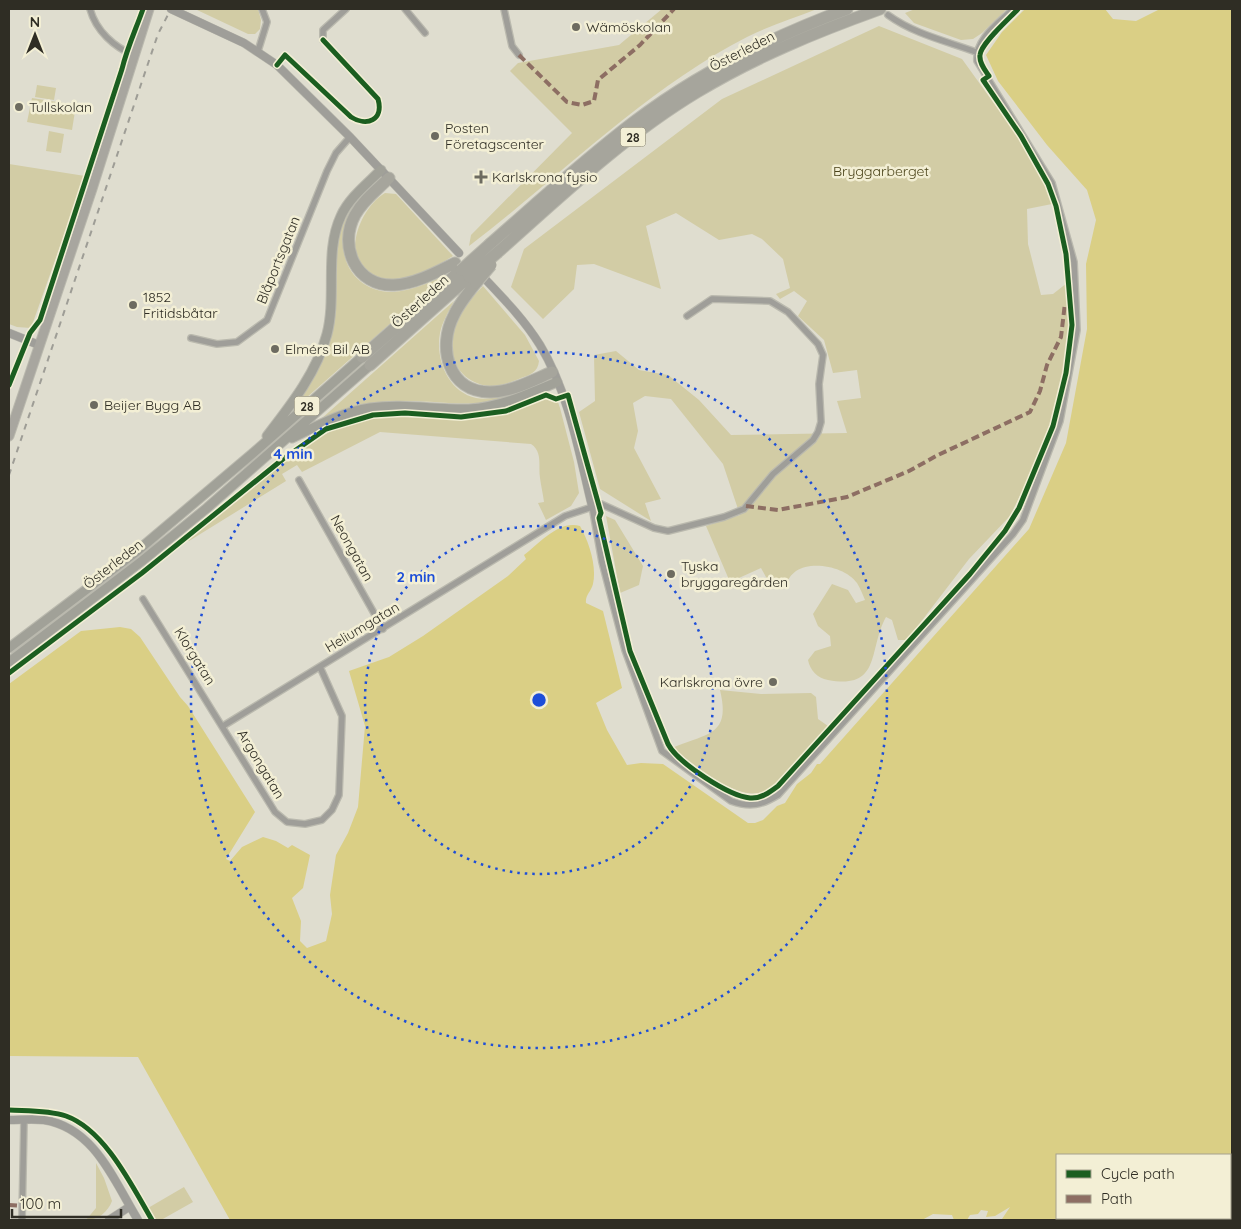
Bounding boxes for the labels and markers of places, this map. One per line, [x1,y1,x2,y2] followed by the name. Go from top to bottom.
[586,18,671,36] place label: Wämöskolan
[570,21,582,33] marker: Wämöskolan
[29,98,92,116] place label: Tullskolan
[13,101,25,113] marker: Tullskolan
[445,119,545,153] place label: Posten Företagscenter
[429,130,441,142] marker: Posten Företagscenter
[492,168,597,186] place label: Karlskrona fysio
[474,170,488,184] marker: Karlskrona fysio
[143,288,218,322] place label: 1852 Fritidsbåtar
[127,299,139,311] marker: 1852 Fritidsbåtar
[285,340,370,358] place label: Elmérs Bil AB
[269,343,281,355] marker: Elmérs Bil AB
[104,396,201,414] place label: Beijer Bygg AB
[88,399,100,411] marker: Beijer Bygg AB
[681,557,788,591] place label: Tyska bryggaregården
[665,568,677,580] marker: Tyska bryggaregården
[660,673,763,691] place label: Karlskrona övre
[767,676,779,688] marker: Karlskrona övre
[530,691,548,709] centre of rings

